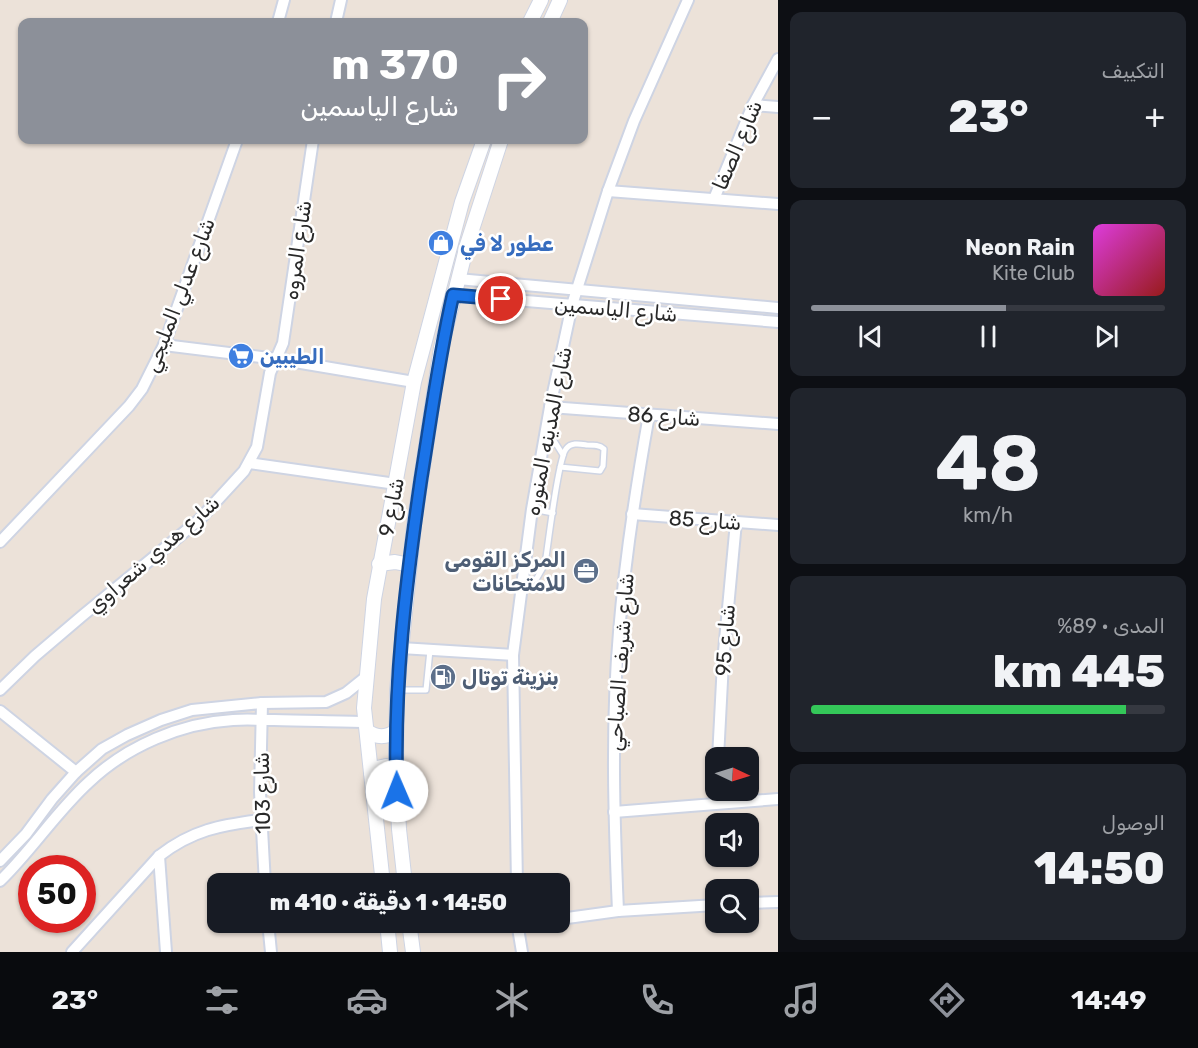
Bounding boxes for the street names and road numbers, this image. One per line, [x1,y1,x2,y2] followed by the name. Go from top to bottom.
[707,96,769,194] street label: شارع الصفا
[278,198,318,302] street label: شارع المروه
[138,214,224,377] street label: شارع عدلي المليجي
[553,291,679,329] street label: شارع الياسمين
[519,344,579,518] street label: شارع المدينه المنوره
[627,401,701,433] street label: شارع 86
[373,475,411,539] street label: شارع 9
[82,490,226,620] street label: شارع هدي شعراوي
[668,505,742,537] street label: شارع 85
[601,572,643,752] street label: شارع شريف الصباحي
[710,603,742,677] street label: شارع 95
[249,752,277,834] street label: شارع 103

